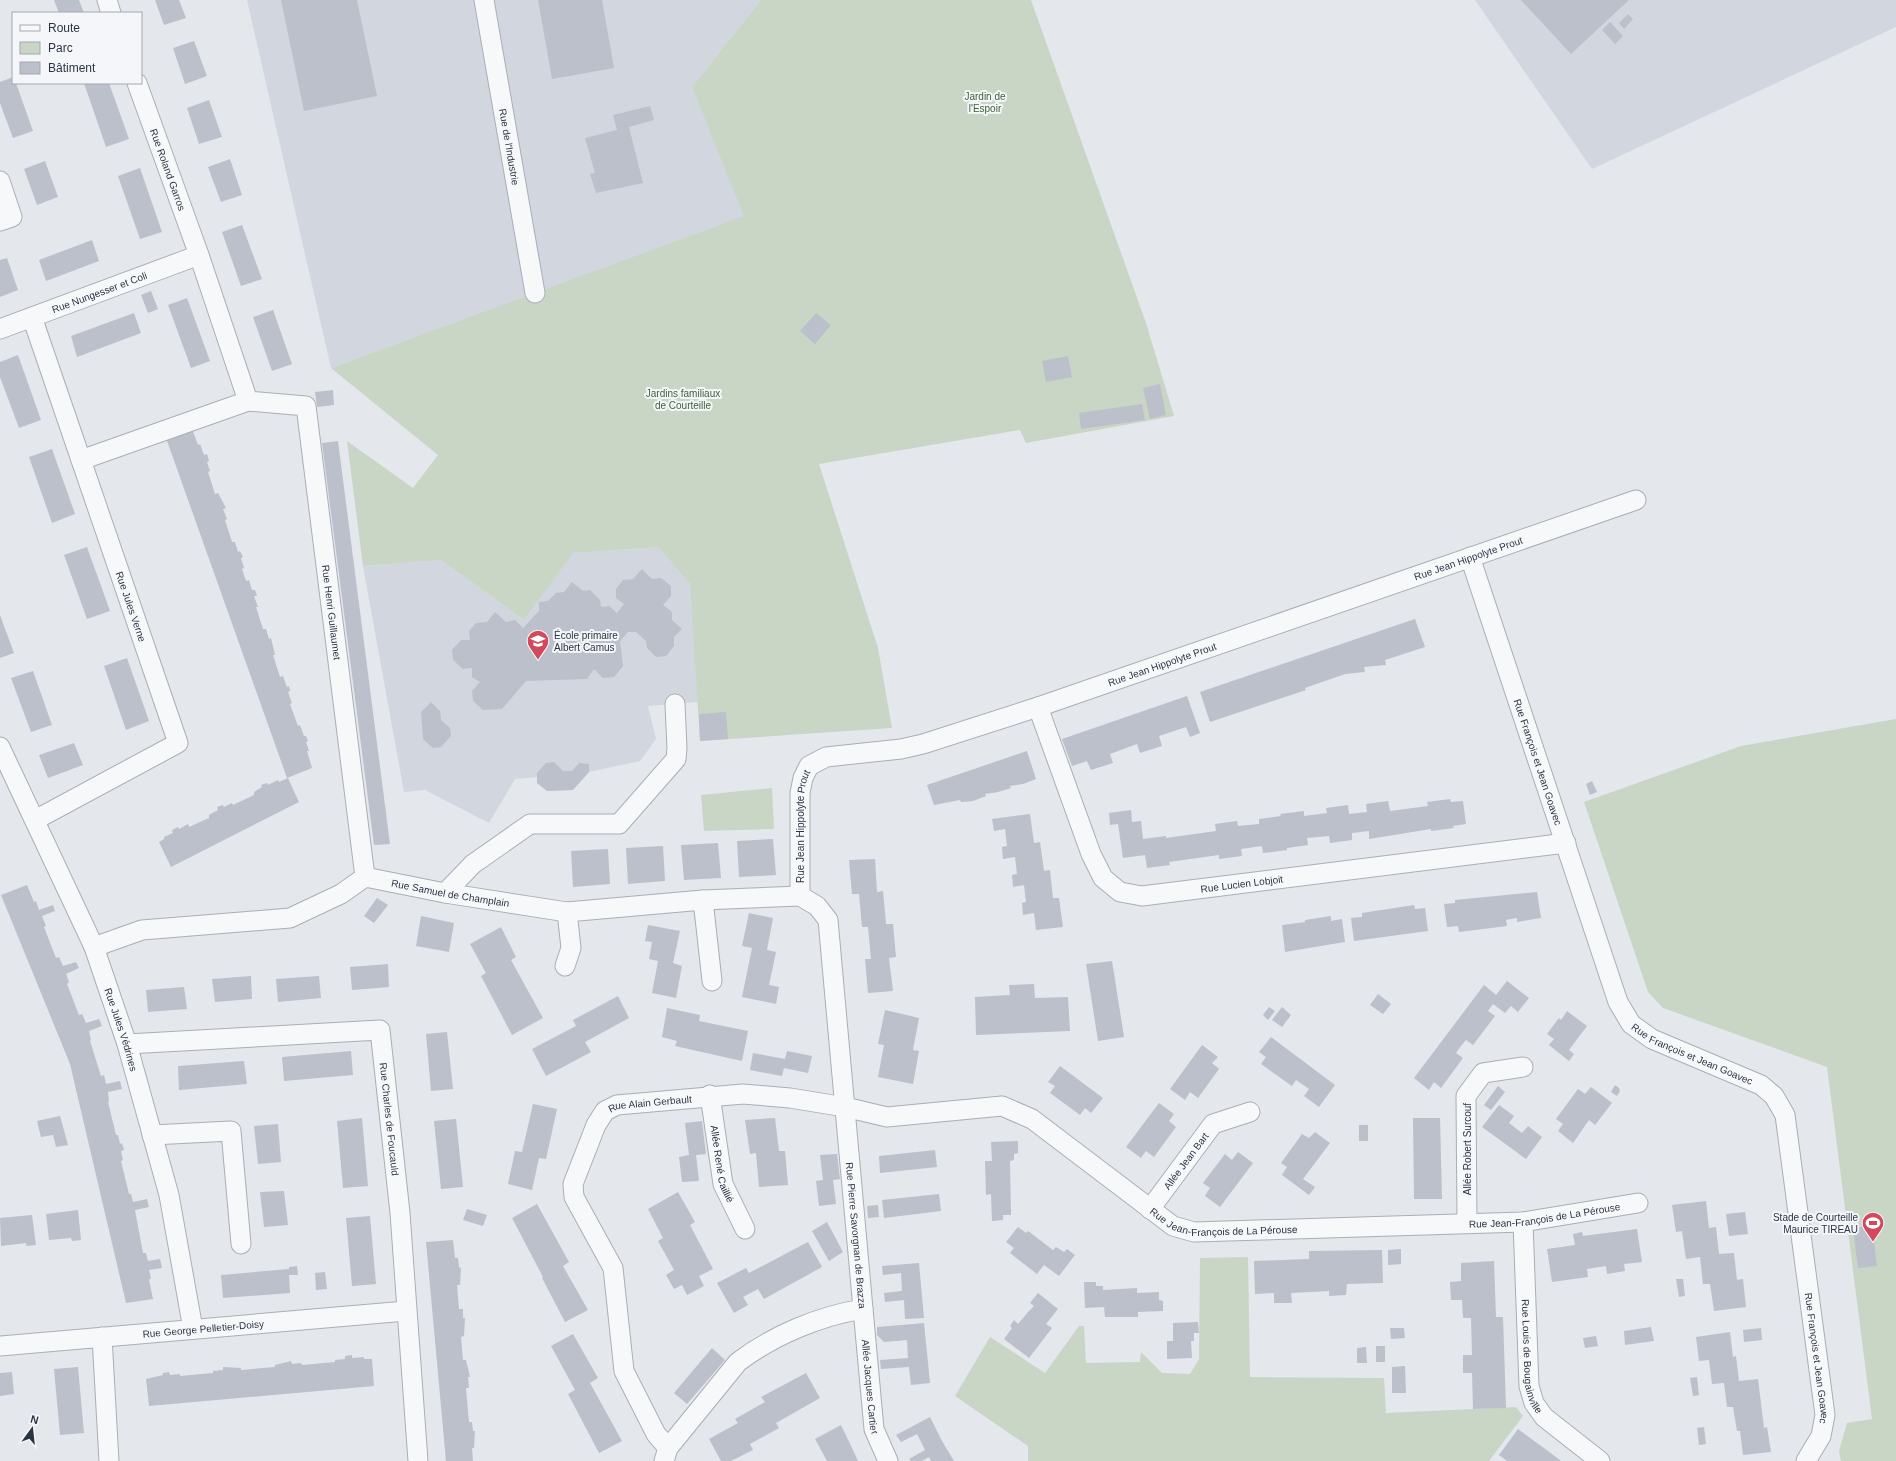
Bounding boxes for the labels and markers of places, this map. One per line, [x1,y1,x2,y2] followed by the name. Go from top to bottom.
[525,628,551,661] school or university icon: École primaire Albert Camus
[554,629,618,653] place label: École primaire Albert Camus
[1860,1210,1886,1243] sports icon: Stade de Courteille Maurice TIREAU
[1773,1212,1858,1235] place label: Stade de Courteille Maurice TIREAU

